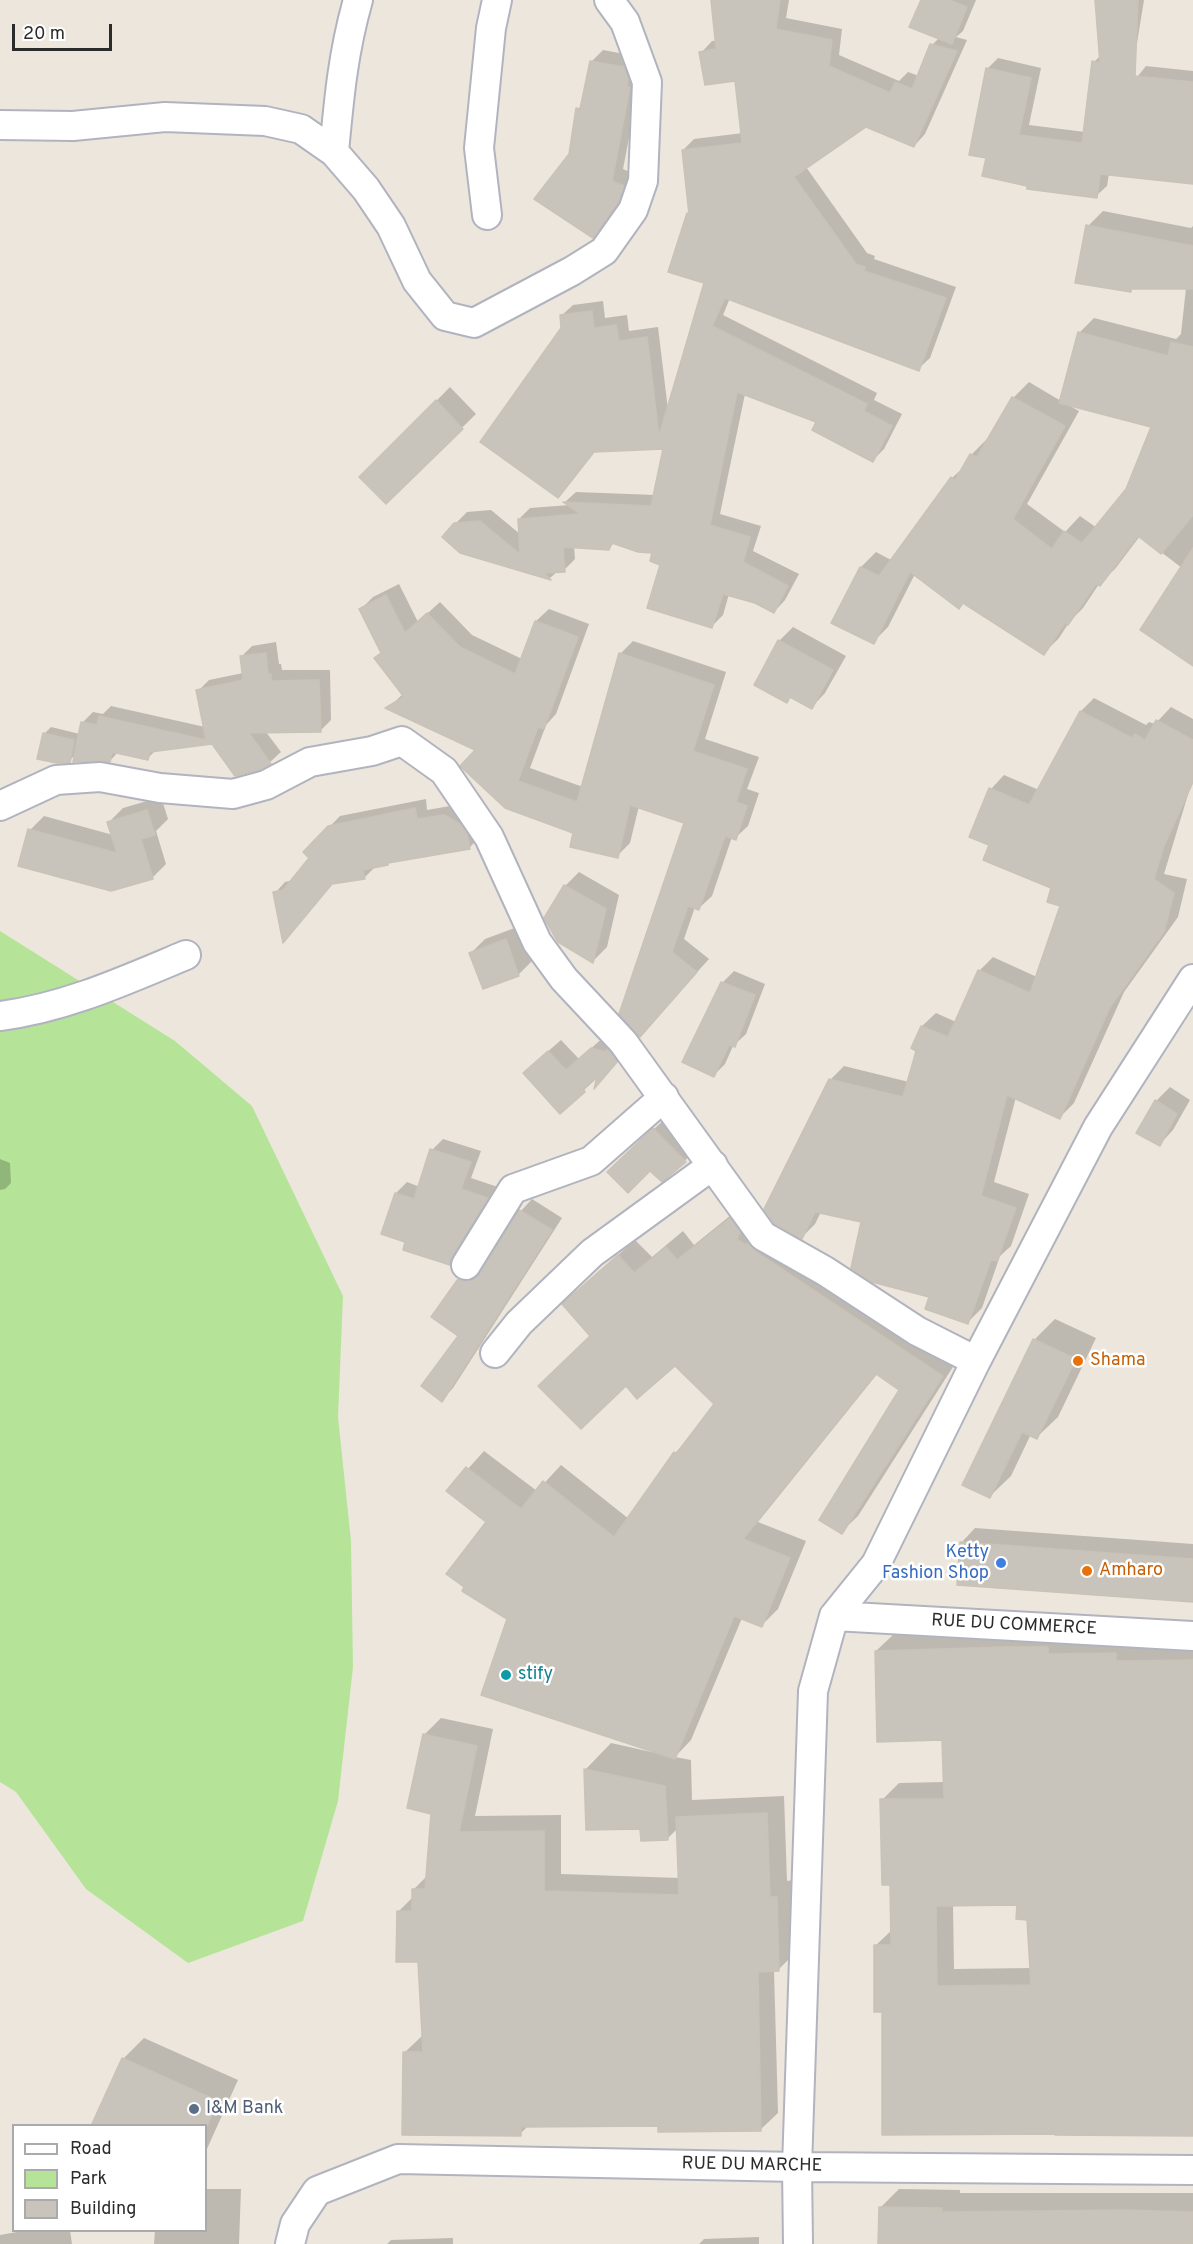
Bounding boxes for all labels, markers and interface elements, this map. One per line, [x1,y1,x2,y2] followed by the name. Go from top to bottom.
[15,12,116,50] scale bar
[23,23,65,46] text: 20 m
[1090,1350,1146,1372] place label: Shama
[1071,1354,1085,1368] marker: Shama
[882,1542,989,1584] place label: Ketty Fashion Shop
[994,1556,1008,1570] marker: Ketty Fashion Shop
[1099,1560,1163,1582] place label: Amharo
[1080,1564,1094,1578] marker: Amharo
[931,1611,1097,1641] street label: RUE DU COMMERCE
[518,1664,553,1686] place label: stify
[499,1668,513,1682] marker: stify
[206,2098,283,2120] place label: I&M Bank
[187,2102,201,2116] marker: I&M Bank
[12,2124,207,2232] legend
[70,2138,112,2161] text: Road
[681,2154,823,2178] street label: RUE DU MARCHE
[70,2168,107,2191] text: Park
[70,2198,136,2221] text: Building

